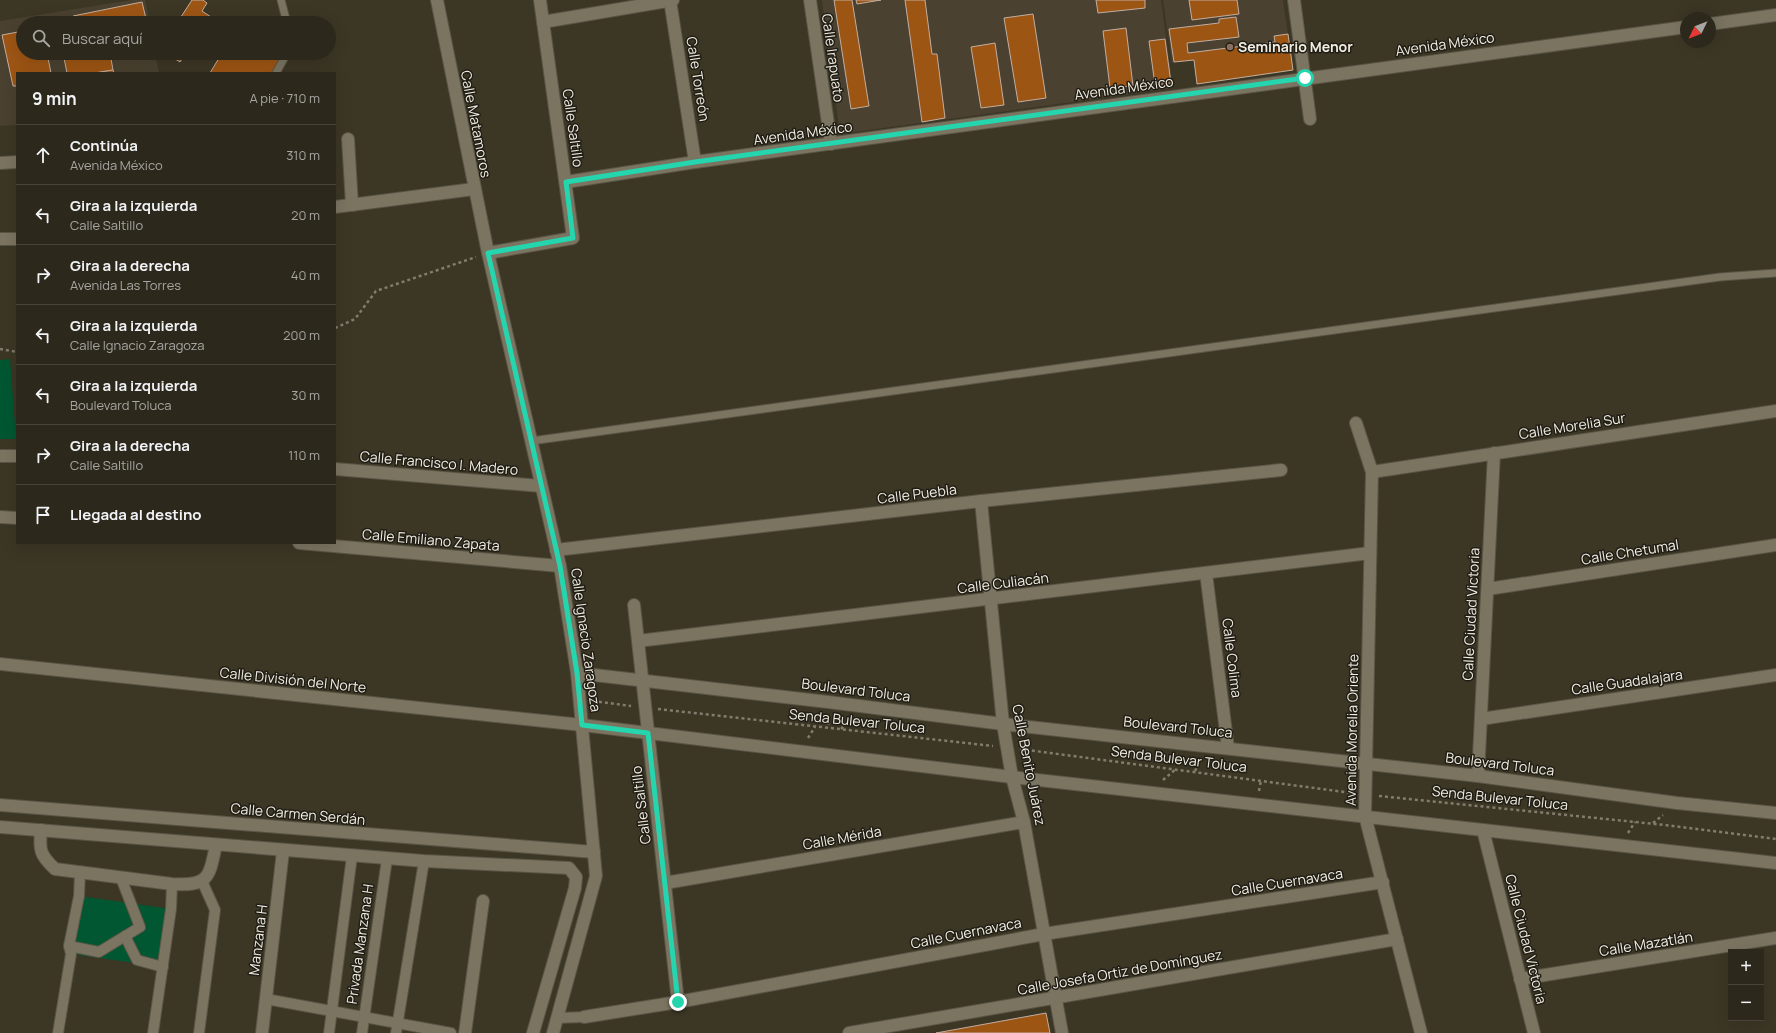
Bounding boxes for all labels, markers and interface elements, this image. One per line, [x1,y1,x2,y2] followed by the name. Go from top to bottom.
[818,12,849,103] street label: Calle Irapuato
[1680,12,1716,48] north arrow
[16,16,336,60] search box
[30,27,52,49] icon: search
[1394,27,1496,60] street label: Avenida México
[62,28,143,49] text: Buscar aquí
[682,35,715,123] street label: Calle Torreón
[1238,37,1353,56] place label: Seminario Menor
[1225,42,1235,52] marker: Seminario Menor
[457,69,496,179] street label: Calle Matamoros
[1296,69,1314,87] route start
[1073,71,1175,104] street label: Avenida México
[32,87,77,110] text: 9 min
[559,88,588,168] street label: Calle Saltillo
[250,89,320,107] text: A pie · 710 m
[752,116,854,149] street label: Avenida México
[70,135,138,156] text: Continúa
[32,144,54,166] icon: ahead
[286,146,320,164] text: 310 m
[70,156,163,174] text: Avenida México
[70,195,197,216] text: Gira a la izquierda
[32,204,54,226] icon: left
[291,206,320,224] text: 20 m
[70,216,143,234] text: Calle Saltillo
[70,255,190,276] text: Gira a la derecha
[32,264,54,286] icon: right
[291,266,320,284] text: 40 m
[70,276,181,294] text: Avenida Las Torres
[70,315,197,336] text: Gira a la izquierda
[32,324,54,346] icon: left
[283,326,320,344] text: 200 m
[70,336,205,354] text: Calle Ignacio Zaragoza
[70,375,197,396] text: Gira a la izquierda
[32,384,54,406] icon: left
[291,386,320,404] text: 30 m
[70,396,172,414] text: Boulevard Toluca
[1517,408,1627,443] street label: Calle Morelia Sur
[70,435,190,456] text: Gira a la derecha
[32,444,54,466] icon: right
[288,446,320,464] text: 110 m
[359,446,519,479] street label: Calle Francisco I. Madero
[70,456,143,474] text: Calle Saltillo
[876,479,958,508] street label: Calle Puebla
[32,504,54,526] icon: arrive
[70,504,202,525] text: Llegada al destino
[362,524,501,555] street label: Calle Emiliano Zapata
[1580,534,1680,569] street label: Calle Chetumal
[1458,547,1483,681] street label: Calle Ciudad Victoria
[567,567,606,713] street label: Calle Ignacio Zaragoza
[956,567,1050,598] street label: Calle Culiacán
[1218,617,1247,699] street label: Calle Colima
[1341,654,1362,806] street label: Avenida Morelia Oriente
[219,662,367,697] street label: Calle División del Norte
[1570,664,1684,699] street label: Calle Guadalajara
[801,673,912,706] street label: Boulevard Toluca
[1008,703,1051,827] street label: Calle Benito Juárez
[788,704,926,737] street label: Senda Bulevar Toluca
[1123,711,1233,742] street label: Boulevard Toluca
[1110,741,1248,776] street label: Senda Bulevar Toluca
[1445,747,1556,780] street label: Boulevard Toluca
[626,765,655,845] street label: Calle Saltillo
[1431,781,1569,814] street label: Senda Bulevar Toluca
[230,798,366,829] street label: Calle Carmen Serdán
[801,821,883,854] street label: Calle Mérida
[1230,863,1344,900] street label: Calle Cuernavaca
[1501,872,1552,1006] street label: Calle Ciudad Victoria
[342,883,377,1005] street label: Privada Manzana H
[244,903,271,976] street label: Manzana H
[909,912,1023,953] street label: Calle Cuernavaca
[1598,927,1694,960] street label: Calle Mazatlán
[1016,944,1224,999] street label: Calle Josefa Ortiz de Domínguez
[1728,949,1764,1021] map controls
[1728,949,1764,985] button: +
[1728,985,1764,1021] button: −
[669,993,687,1011] route end

